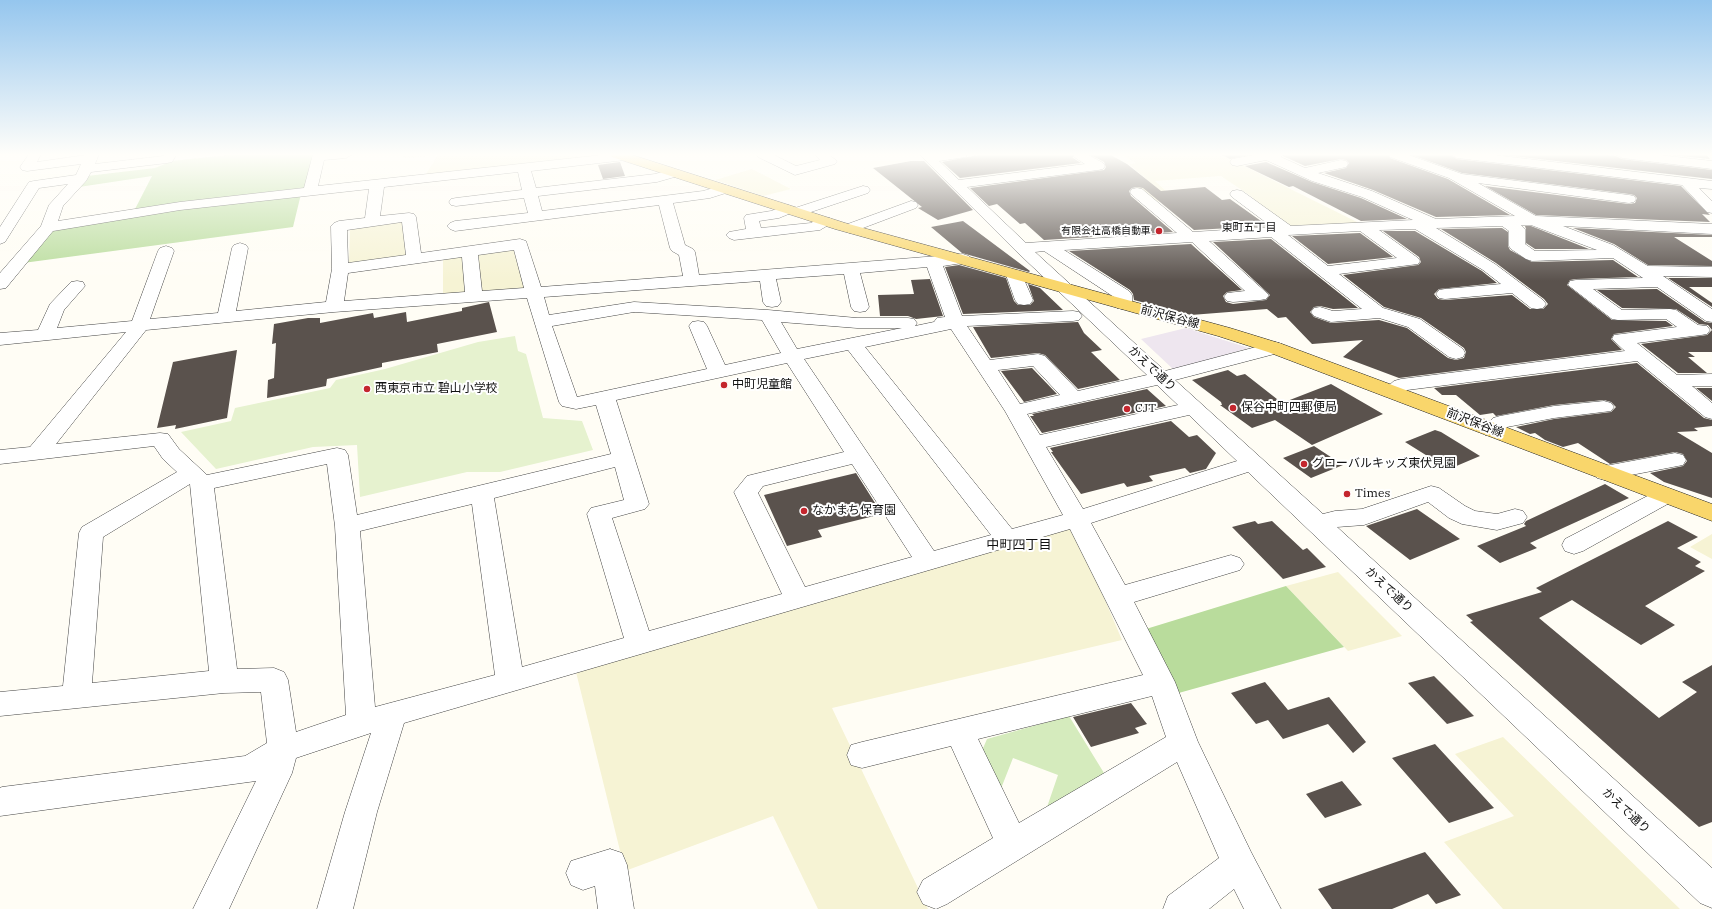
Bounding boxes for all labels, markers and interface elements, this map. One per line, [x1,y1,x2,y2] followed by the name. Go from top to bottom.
[1222,221,1276,235] district label: 東町五丁目
[1061,225,1151,237] place label: 有限会社高橋自動車
[1154,226,1164,236] marker: 有限会社高橋自動車
[1139,302,1201,332] street label: 前沢保谷線
[1125,343,1179,395] street label: かえで通り
[732,378,792,392] place label: 中町児童館
[719,380,729,390] marker: 中町児童館
[375,382,498,396] place label: 西東京市立 碧山小学校
[362,384,372,394] marker: 西東京市立 碧山小学校
[1241,401,1337,415] place label: 保谷中町四郵便局
[1135,402,1156,416] place label: CJT
[1228,403,1238,413] marker: 保谷中町四郵便局
[1122,404,1132,414] marker: CJT
[1444,406,1506,440] street label: 前沢保谷線
[1312,457,1456,471] place label: グローバルキッズ東伏見園
[1299,459,1309,469] marker: グローバルキッズ東伏見園
[1355,487,1390,501] place label: Times
[1342,489,1352,499] marker: Times
[812,504,896,518] place label: なかまち保育園
[799,506,809,516] marker: なかまち保育園
[987,537,1051,553] district label: 中町四丁目
[1362,564,1416,616] street label: かえで通り
[1599,785,1653,837] street label: かえで通り

